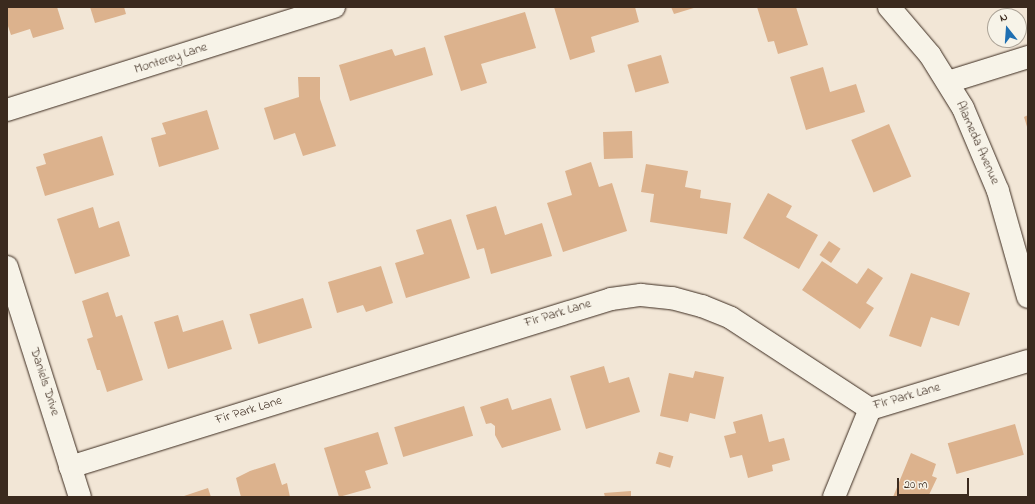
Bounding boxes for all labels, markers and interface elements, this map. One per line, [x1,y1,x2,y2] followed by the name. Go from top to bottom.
[987,8,1027,48] north arrow
[998,9,1010,26] text: N
[133,40,209,78] street label: Monterey Lane
[952,99,1002,187] street label: Alameda Avenue
[523,296,593,332] street label: Fir Park Lane
[26,346,62,418] street label: Daniels Drive
[872,380,942,414] street label: Fir Park Lane
[214,393,284,429] street label: Fir Park Lane
[899,470,971,496] scale bar
[904,476,927,494] text: 20 m

